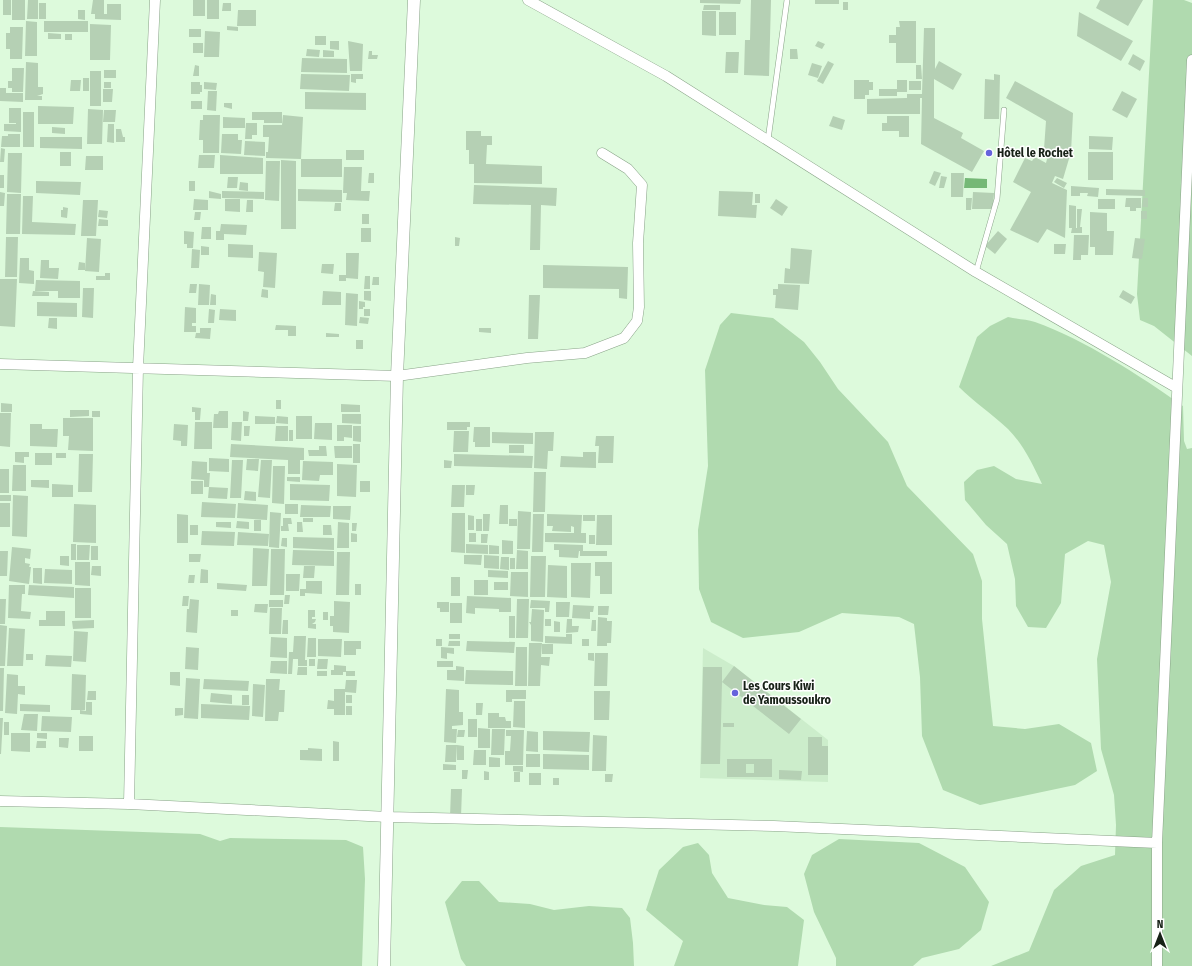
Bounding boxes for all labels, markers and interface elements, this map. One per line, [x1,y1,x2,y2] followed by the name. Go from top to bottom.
[997,146,1074,160] place label: Hôtel le Rochet
[984,148,994,158] marker: Hôtel le Rochet
[743,679,832,707] place label: Les Cours Kiwi de Yamoussoukro
[730,688,740,698] marker: Les Cours Kiwi de Yamoussoukro
[1140,914,1180,954] north arrow
[1157,918,1163,931] text: N

